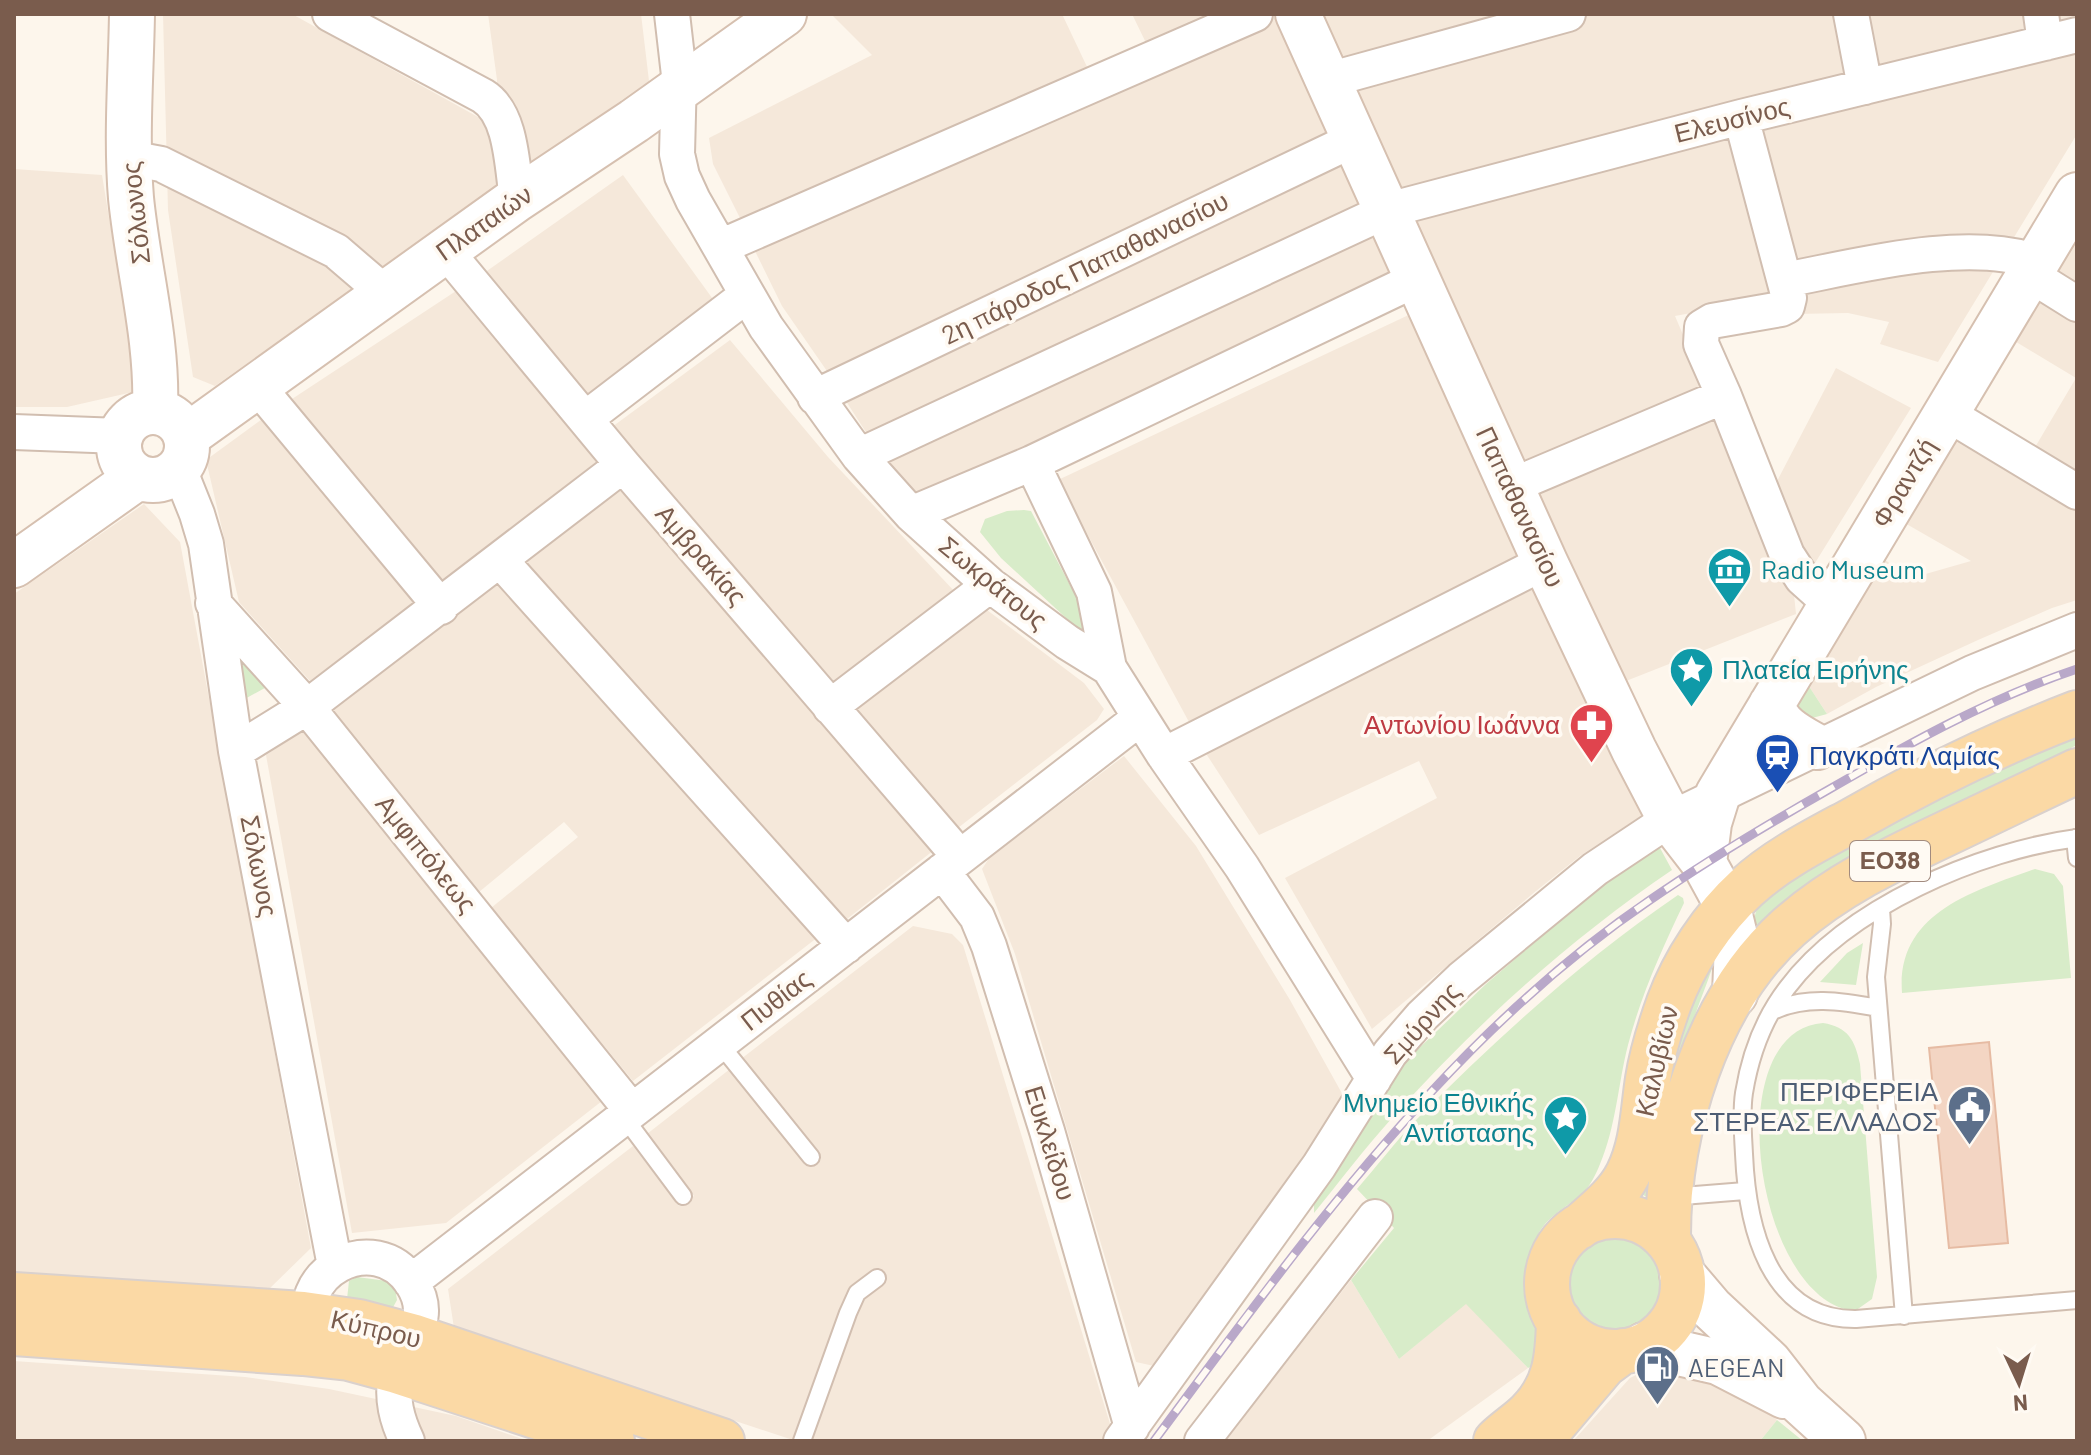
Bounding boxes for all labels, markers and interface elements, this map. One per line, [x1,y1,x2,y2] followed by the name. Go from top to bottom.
[1671,89,1793,148] street label: Ελευσίνος
[114,160,155,266] street label: Σόλωνος
[429,177,537,266] street label: Πλαταιών
[936,184,1233,350] street label: 2η πάροδος Παπαθανασίου
[1471,421,1572,592] street label: Παπαθανασίου
[1864,432,1941,533] street label: Φραντζή
[650,498,754,610] street label: Αμβρακίας
[934,529,1054,635] street label: Σωκράτους
[1706,546,1754,609] museum icon: Radio Museum
[1761,553,1925,584] place label: Radio Museum
[1667,646,1715,709] place icon: Πλατεία Ειρήνης
[1722,653,1909,684] place label: Πλατεία Ειρήνης
[1567,701,1615,764] pharmacy icon: Αντωνίου Ιωάννα
[1364,708,1560,739] place label: Αντωνίου Ιωάννα
[1754,732,1802,795] station icon: Παγκράτι Λαμίας
[1809,739,2000,770] place label: Παγκράτι Λαμίας
[370,788,484,918] street label: Αμφιπόλεως
[235,812,286,919] street label: Σόλωνος
[1850,841,1930,881] road number: ΕΟ38
[734,962,816,1036] street label: Πυθίας
[1376,975,1466,1069] street label: Σμύρνης
[1628,1002,1683,1119] street label: Καλυβίων
[1693,1075,1939,1136] place label: ΠΕΡΙΦΕΡΕΙΑ ΣΤΕΡΕΑΣ ΕΛΛΑΔΟΣ
[1019,1082,1084,1204] street label: Ευκλείδου
[1945,1083,1993,1146] public building icon: ΠΕΡΙΦΕΡΕΙΑ ΣΤΕΡΕΑΣ ΕΛΛΑΔΟΣ
[1343,1086,1534,1147] place label: Μνημείο Εθνικής Αντίστασης
[1541,1094,1589,1157] place icon: Μνημείο Εθνικής Αντίστασης
[328,1302,425,1353] street label: Κύπρου
[1979,1343,2059,1423] north arrow
[1633,1344,1681,1407] fuel station icon: AEGEAN
[1688,1351,1785,1382] place label: AEGEAN
[2012,1390,2029,1417] text: N

